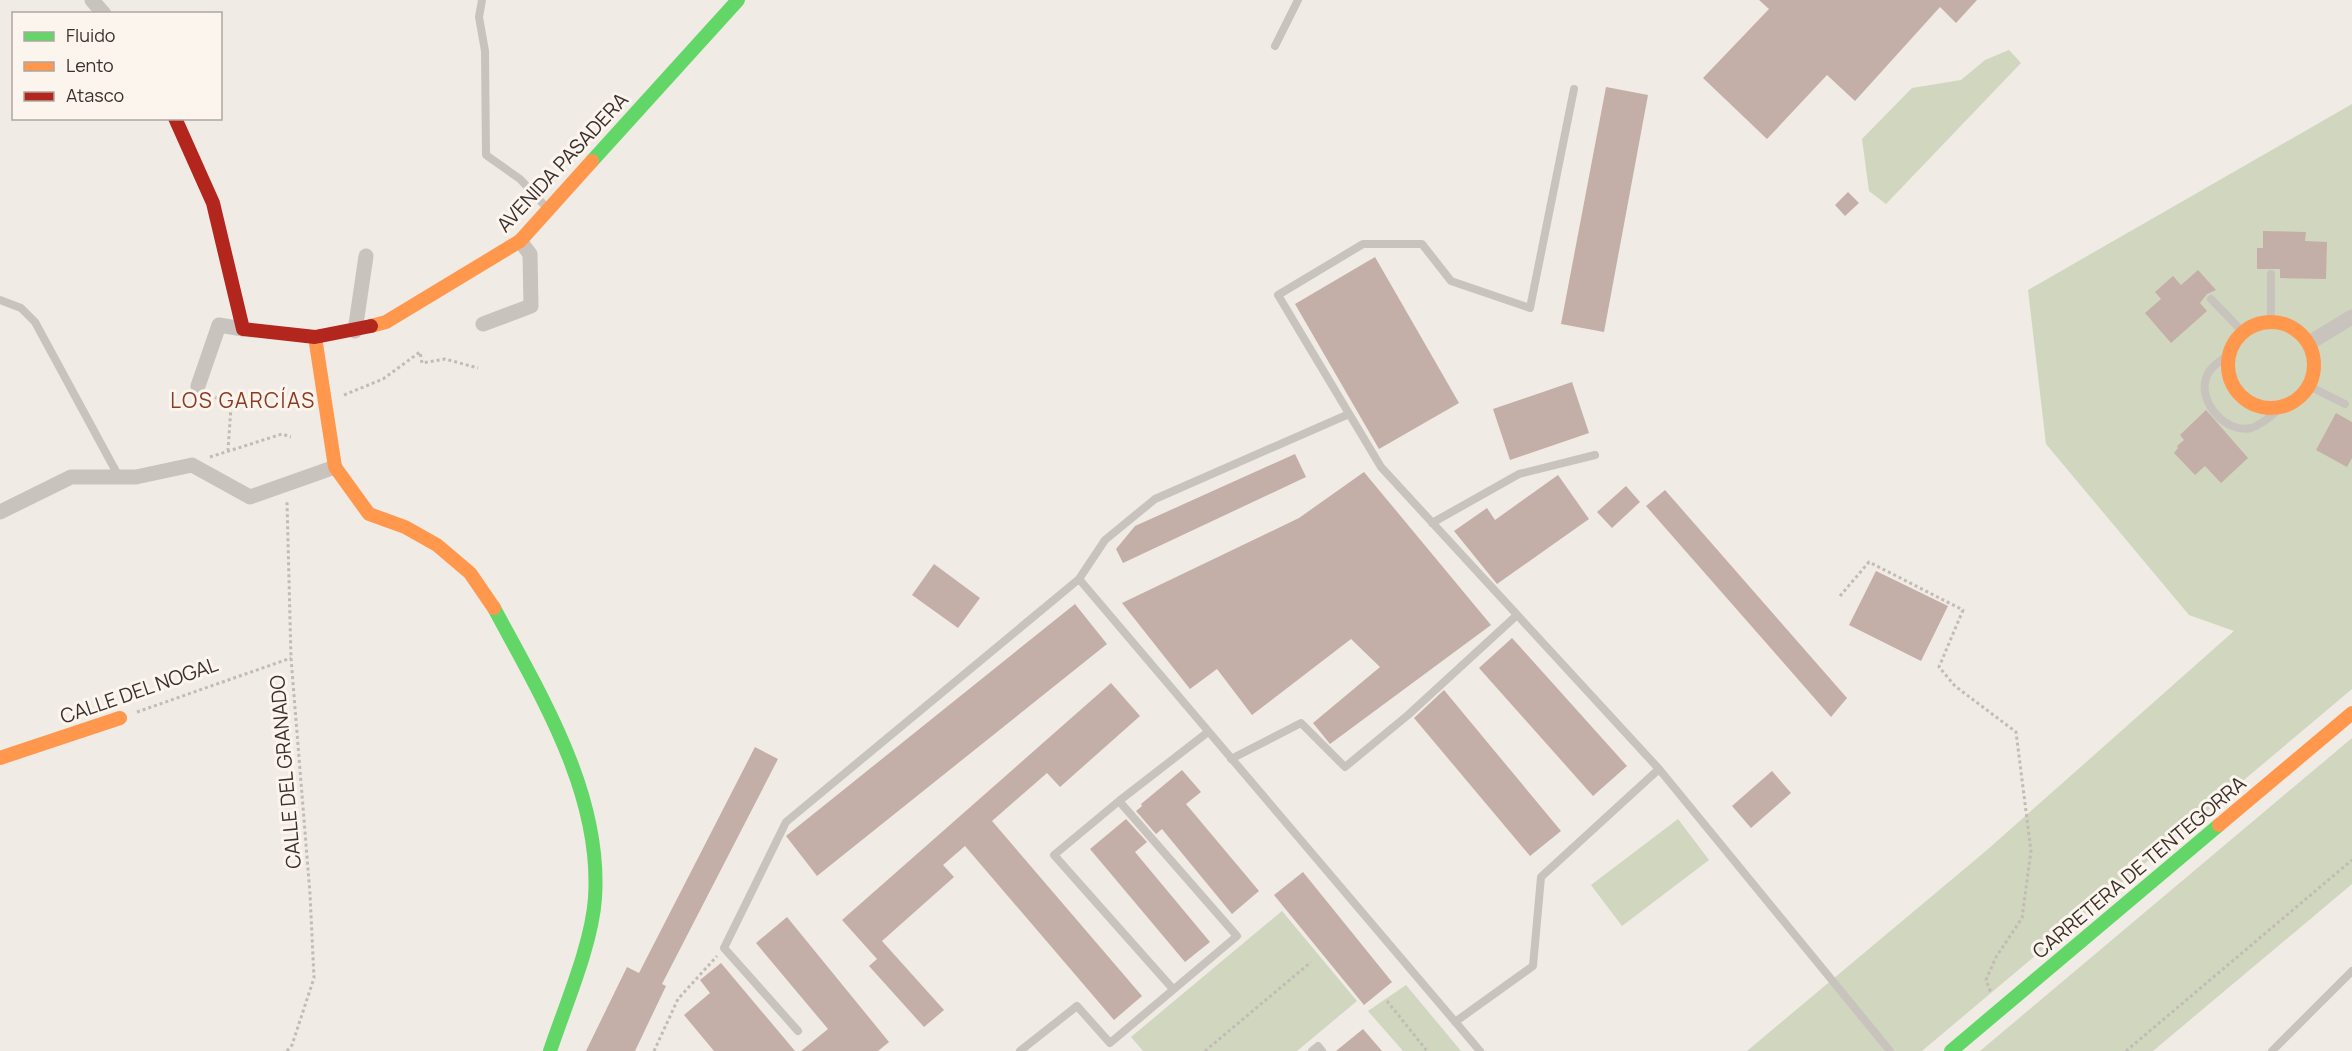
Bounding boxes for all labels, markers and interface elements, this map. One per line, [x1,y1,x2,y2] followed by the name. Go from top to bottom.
[12,12,222,120] legend
[66,23,115,47] text: Fluido
[66,53,114,77] text: Lento
[66,83,124,107] text: Atasco
[490,86,634,237] street label: AVENIDA PASADERA
[170,386,316,414] district label: LOS GARCÍAS
[57,650,221,730] street label: CALLE DEL NOGAL
[263,674,307,870] street label: CALLE DEL GRANADO
[2027,769,2252,964] street label: CARRETERA DE TENTEGORRA

